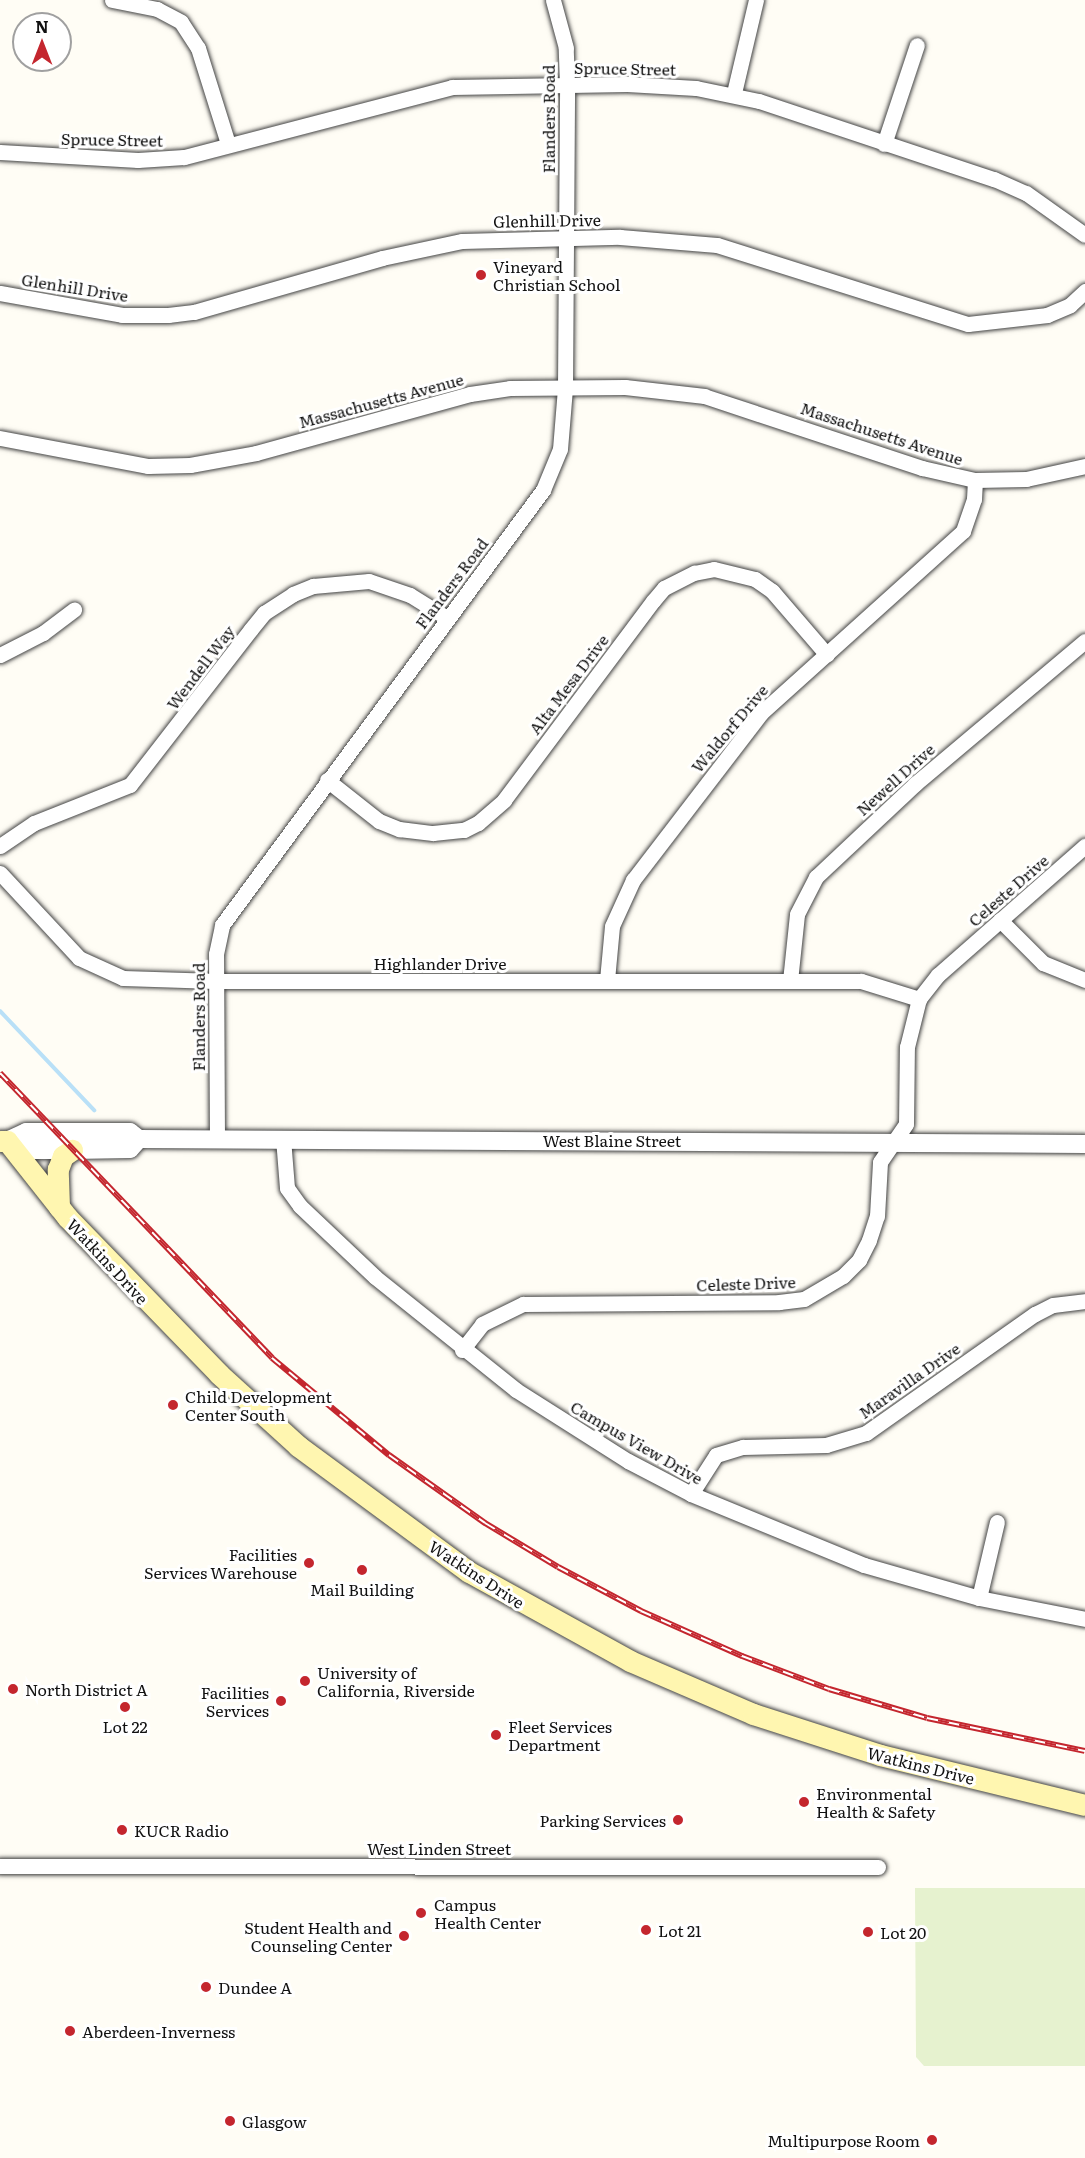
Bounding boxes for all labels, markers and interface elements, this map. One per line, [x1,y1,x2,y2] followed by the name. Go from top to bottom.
[12,12,72,72] north arrow
[35,14,49,38] text: N
[574,58,676,78] street label: Spruce Street
[538,65,558,173] street label: Flanders Road
[61,129,163,149] street label: Spruce Street
[493,209,601,231] street label: Glenhill Drive
[493,256,620,294] place label: Vineyard Christian School
[474,268,488,282] marker: Vineyard Christian School
[20,269,130,305] street label: Glenhill Drive
[296,369,466,431] street label: Massachusetts Avenue
[798,398,966,468] street label: Massachusetts Avenue
[411,534,491,632] street label: Flanders Road
[162,621,238,713] street label: Wendell Way
[524,630,612,738] street label: Alta Mesa Drive
[687,680,771,776] street label: Waldorf Drive
[852,739,938,819] street label: Newell Drive
[964,850,1052,930] street label: Celeste Drive
[373,953,507,973] street label: Highlander Drive
[188,963,208,1071] street label: Flanders Road
[543,1130,681,1150] street label: West Blaine Street
[64,1214,152,1308] street label: Watkins Drive
[696,1272,796,1294] street label: Celeste Drive
[855,1338,963,1422] street label: Maravilla Drive
[185,1386,332,1424] place label: Child Development Center South
[568,1396,706,1488] street label: Campus View Drive
[166,1398,180,1412] marker: Child Development Center South
[426,1536,528,1612] street label: Watkins Drive
[144,1544,297,1582] place label: Facilities Services Warehouse
[302,1556,316,1570] marker: Facilities Services Warehouse
[355,1563,369,1577] marker: Mail Building
[310,1579,414,1599] place label: Mail Building
[317,1662,475,1700] place label: University of California, Riverside
[298,1674,312,1688] marker: University of California, Riverside
[25,1679,148,1699] place label: North District A
[6,1682,20,1696] marker: North District A
[201,1682,269,1720] place label: Facilities Services
[274,1694,288,1708] marker: Facilities Services
[118,1700,132,1714] marker: Lot 22
[102,1716,148,1736] place label: Lot 22
[508,1716,612,1754] place label: Fleet Services Department
[489,1728,503,1742] marker: Fleet Services Department
[865,1742,977,1788] street label: Watkins Drive
[816,1783,936,1821] place label: Environmental Health & Safety
[797,1795,811,1809] marker: Environmental Health & Safety
[540,1810,666,1830] place label: Parking Services
[671,1813,685,1827] marker: Parking Services
[134,1820,229,1840] place label: KUCR Radio
[115,1823,129,1837] marker: KUCR Radio
[367,1838,511,1858] street label: West Linden Street
[434,1894,541,1932] place label: Campus Health Center
[412,1904,430,1922] marker: Campus Health Center
[244,1917,392,1955] place label: Student Health and Counseling Center
[658,1920,702,1940] place label: Lot 21
[880,1922,926,1942] place label: Lot 20
[639,1923,653,1937] marker: Lot 21
[861,1925,875,1939] marker: Lot 20
[397,1929,411,1943] marker: Student Health and Counseling Center
[218,1977,292,1997] place label: Dundee A
[199,1980,213,1994] marker: Dundee A
[82,2021,235,2041] place label: Aberdeen-Inverness
[63,2024,77,2038] marker: Aberdeen-Inverness
[242,2111,307,2131] place label: Glasgow
[223,2114,237,2128] marker: Glasgow
[767,2130,920,2150] place label: Multipurpose Room
[925,2133,939,2147] marker: Multipurpose Room

